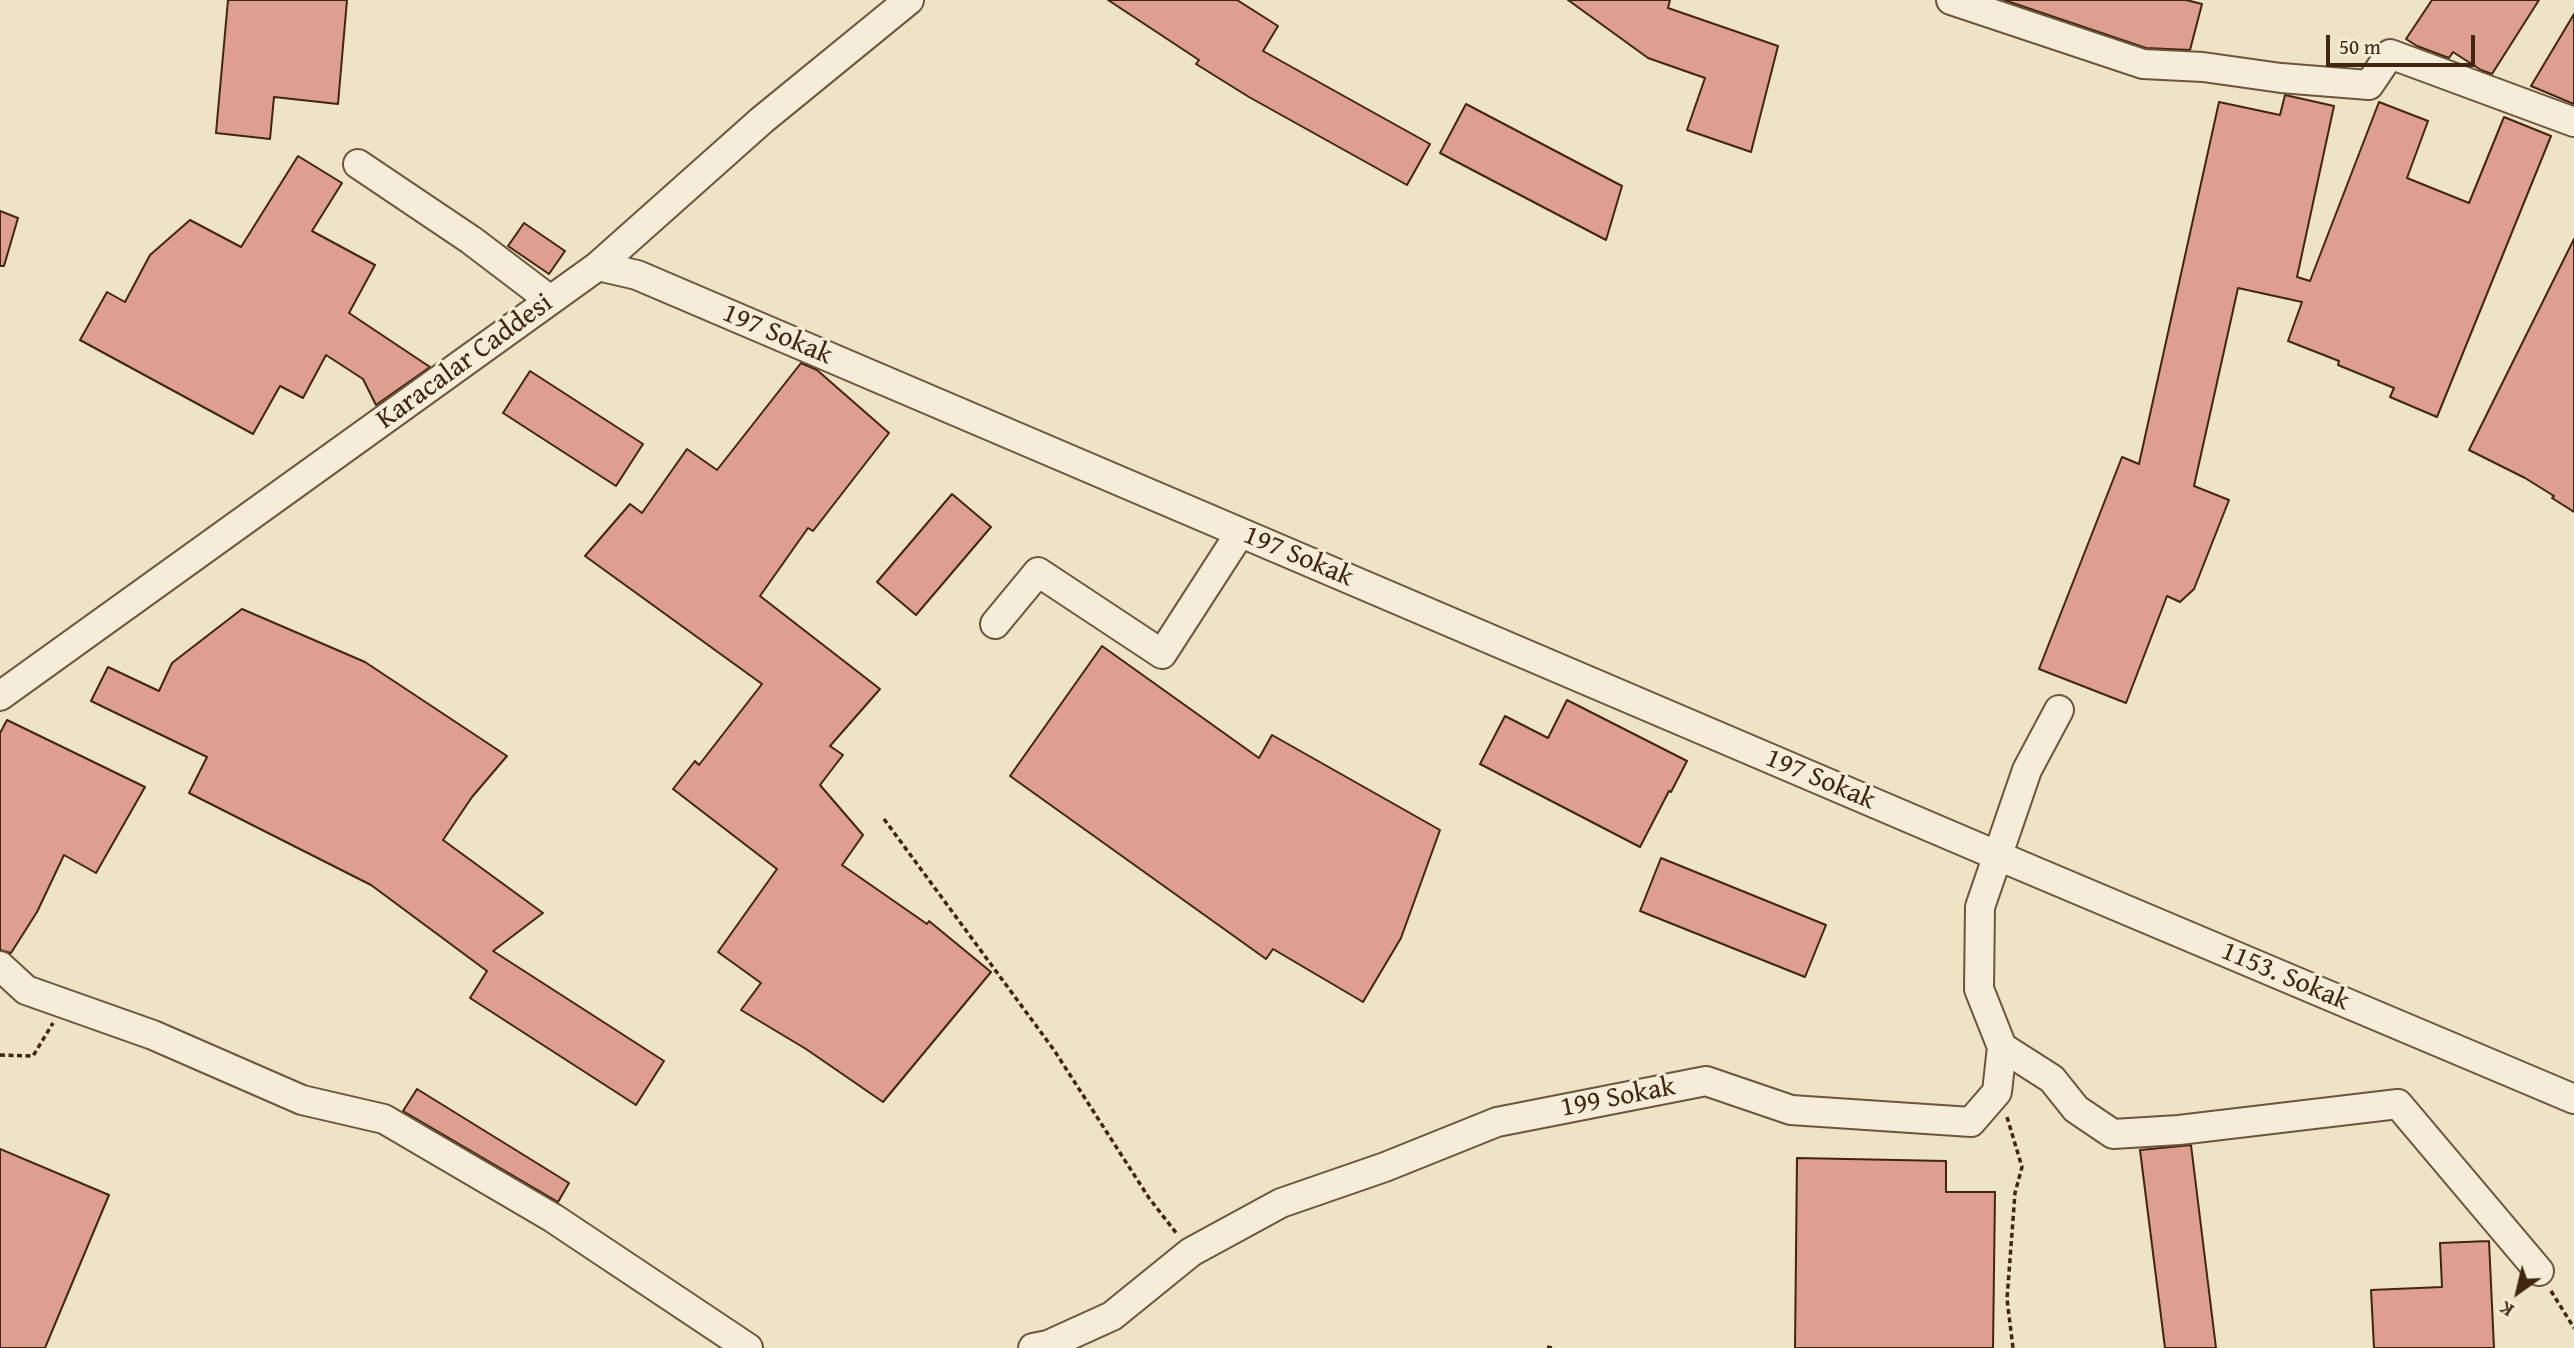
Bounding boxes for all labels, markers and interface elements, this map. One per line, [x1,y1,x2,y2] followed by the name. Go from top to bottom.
[2329,21,2478,65] scale bar
[2339,31,2381,62] text: 50 m
[370,287,560,437] street label: Karacalar Caddesi
[717,297,837,373] street label: 197 Sokak
[1238,519,1358,595] street label: 197 Sokak
[1760,742,1880,818] street label: 197 Sokak
[2216,935,2354,1019] street label: 1153. Sokak
[1558,1070,1678,1126] street label: 199 Sokak
[2483,1257,2553,1327] north arrow
[2493,1294,2519,1324] text: K

